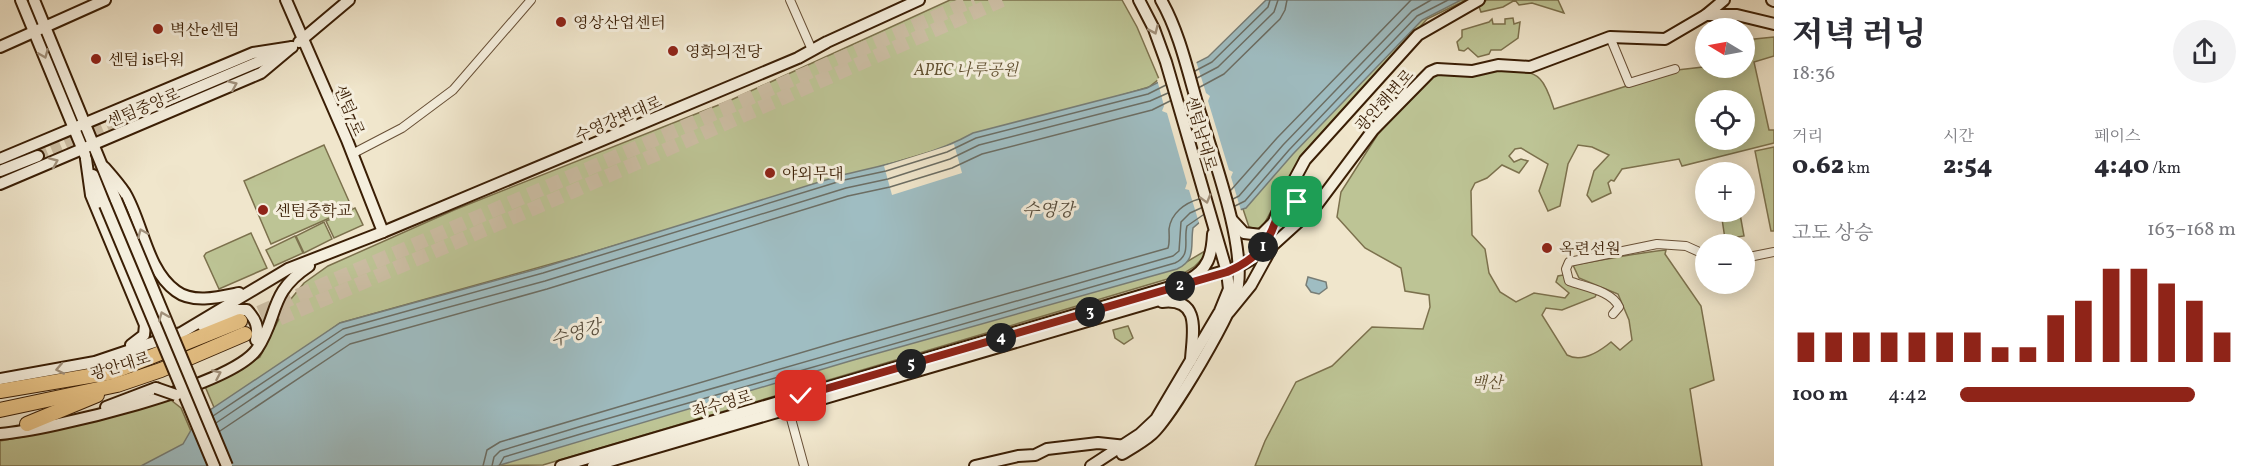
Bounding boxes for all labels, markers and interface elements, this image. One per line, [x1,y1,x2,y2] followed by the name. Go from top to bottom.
[573,13,666,35] place label: 영상산업센터
[1792,14,1926,60] text: 저녁 러닝
[554,15,568,29] marker: 영상산업센터
[1695,18,1755,78] north arrow
[1695,18,1755,294] map controls
[170,20,239,42] place label: 벽산e센텀
[2173,20,2236,83] button: share
[151,22,165,36] marker: 벽산e센텀
[1147,24,1159,35] one-way arrow
[685,42,763,64] place label: 영화의전당
[666,44,680,58] marker: 영화의전당
[37,48,49,59] one-way arrow
[108,50,185,72] place label: 센텀 is타워
[89,52,103,66] marker: 센텀 is타워
[913,60,1019,82] park label: APEC 나루공원
[1792,60,1835,88] text: 18:36
[1351,65,1420,137] street label: 광안해변로
[227,80,238,92] one-way arrow
[327,82,369,140] street label: 센텀7로
[104,83,184,134] street label: 센텀중앙로
[1695,90,1755,150] button: locate
[572,91,666,148] street label: 수영강변대로
[1179,93,1221,174] street label: 센텀남대로
[1792,126,1823,148] text: 거리
[1943,126,1974,148] text: 시간
[2094,126,2140,148] text: 페이스
[1792,148,1844,184] text: 0.62
[1943,148,1992,184] text: 2:54
[2094,148,2149,184] text: 4:40
[48,157,59,169] one-way arrow
[1844,158,1870,180] text: km
[2149,158,2181,180] text: /km
[1695,162,1755,222] button: +
[782,164,844,186] place label: 야외무대
[763,166,777,180] marker: 야외무대
[1271,176,1322,227] pin
[1280,185,1313,218] icon: arrive
[1199,193,1211,204] one-way arrow
[1022,199,1077,224] water label: 수영강
[275,201,352,223] place label: 센텀중학교
[256,203,270,217] marker: 센텀중학교
[2147,216,2236,244] text: 163–168 m
[1792,220,1873,248] text: 고도 상승
[137,229,149,240] one-way arrow
[1248,232,1278,262] pin: 1
[1695,234,1755,294] button: −
[1260,236,1266,258] text: 1
[1559,239,1621,261] place label: 옥련선원
[1540,241,1554,255] marker: 옥련선원
[1165,271,1195,301] pin: 2
[1176,275,1184,297] text: 2
[1075,297,1105,327] pin: 3
[1086,301,1094,323] text: 3
[158,311,170,322] one-way arrow
[548,314,608,354] water label: 수영강
[986,323,1016,353] pin: 4
[996,327,1006,349] text: 4
[88,347,154,386] street label: 광안대로
[896,349,926,379] pin: 5
[907,353,915,375] text: 5
[56,362,66,375] one-way arrow
[211,369,222,381] one-way arrow
[775,370,826,421] pin
[1472,373,1505,395] park label: 백산
[784,379,817,412] icon: check
[1792,381,1848,409] text: 100 m
[1888,381,1927,409] text: 4:42
[690,386,756,424] street label: 좌수영로

